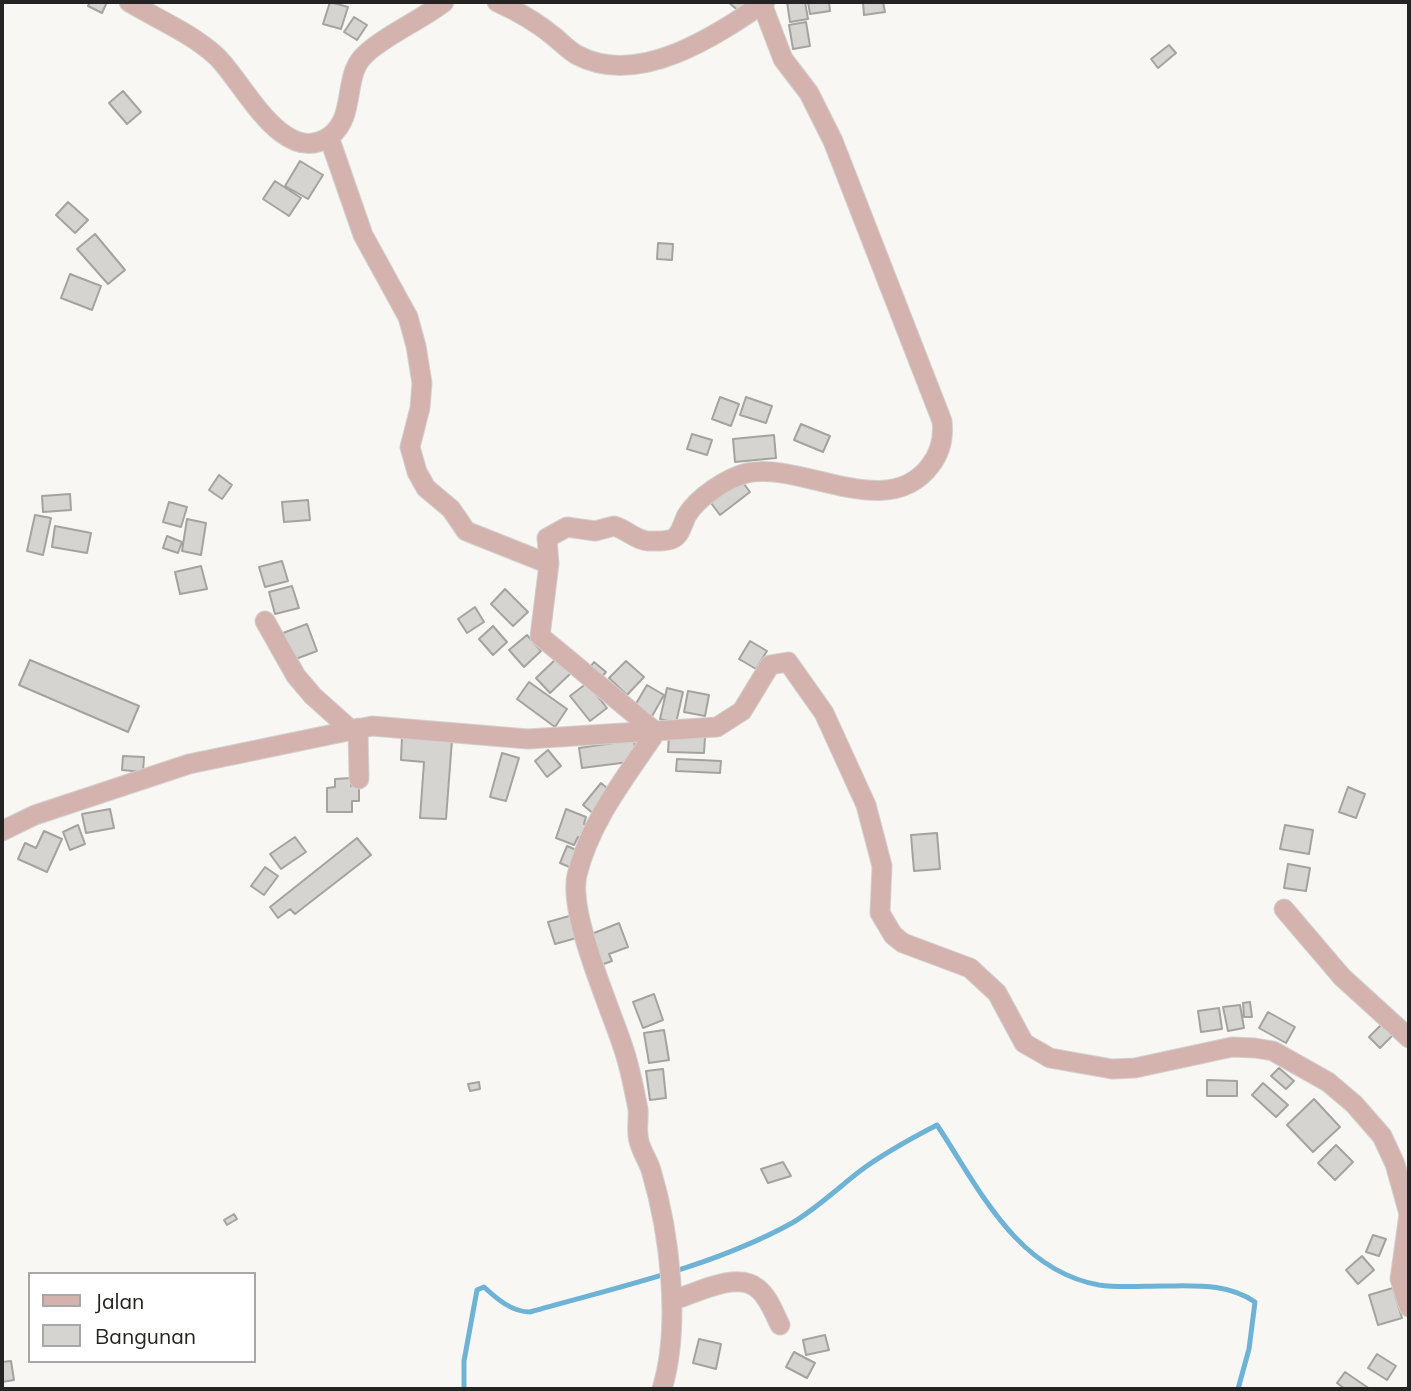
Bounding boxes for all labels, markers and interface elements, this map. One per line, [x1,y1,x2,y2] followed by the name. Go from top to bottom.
[28,1272,256,1363] legend
[95,1288,144,1314] text: Jalan
[95,1323,196,1349] text: Bangunan

